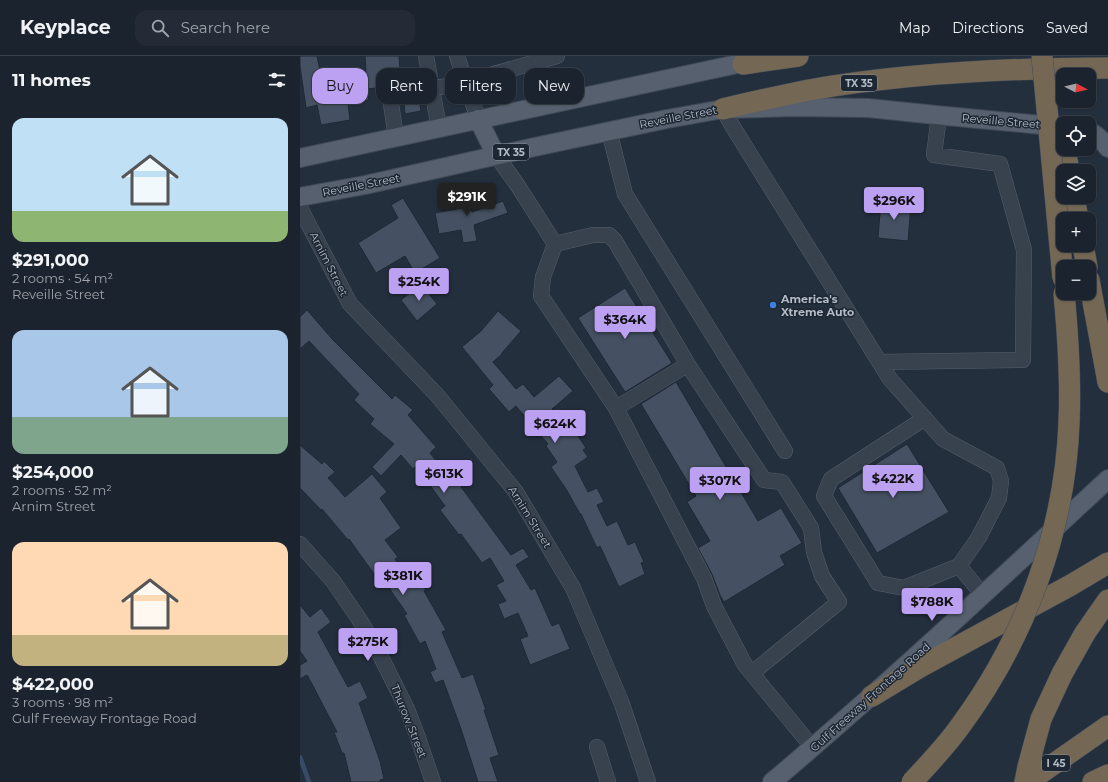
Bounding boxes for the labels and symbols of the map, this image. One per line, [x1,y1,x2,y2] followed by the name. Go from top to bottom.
[1056,68,1096,108] north arrow
[841,75,877,91] road number: TX 35
[638,103,718,131] street label: Reveille Street
[961,111,1041,131] street label: Reveille Street
[493,144,529,160] road number: TX 35
[321,171,401,199] street label: Reveille Street
[439,183,495,217] pin: $291K
[866,187,922,221] pin: $296K
[307,229,351,299] street label: Arnim Street
[391,268,447,302] pin: $254K
[780,292,854,319] place label: America's Xtreme Auto
[768,300,778,310] marker: America's Xtreme Auto
[597,306,653,340] pin: $364K
[527,410,583,444] pin: $624K
[416,460,472,494] pin: $613K
[865,465,921,499] pin: $422K
[692,467,748,501] pin: $307K
[505,483,555,551] street label: Arnim Street
[375,562,431,596] pin: $381K
[904,588,960,622] pin: $788K
[340,628,396,662] pin: $275K
[807,639,933,755] street label: Gulf Freeway Frontage Road
[388,682,430,760] street label: Thurow Street
[1042,755,1070,771] road number: I 45

